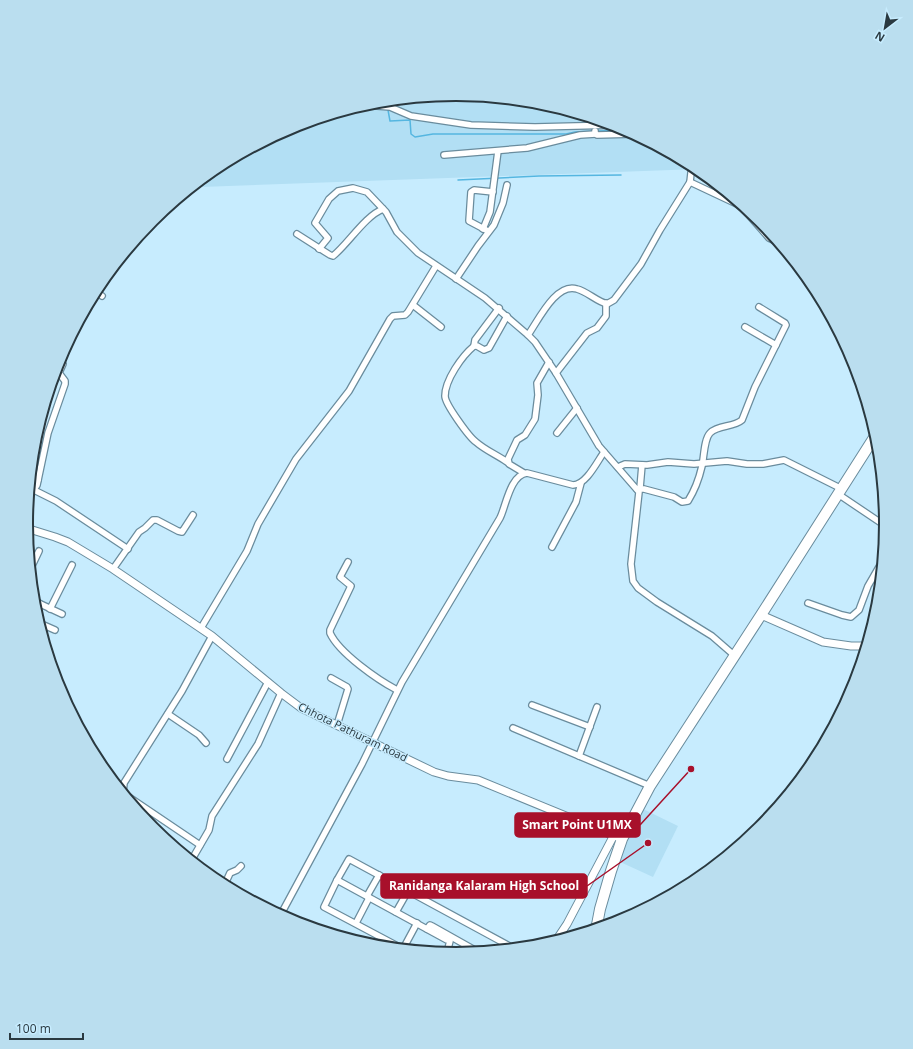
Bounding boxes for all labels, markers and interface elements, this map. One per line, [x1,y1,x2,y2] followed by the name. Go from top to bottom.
[865,8,905,48] north arrow
[872,28,887,46] text: N
[296,699,410,765] street label: Chhota Pathuram Road
[515,813,640,837] callout: Smart Point U1MX
[522,816,632,833] text: Smart Point U1MX
[381,874,587,898] callout: Ranidanga Kalaram High School
[389,877,579,894] text: Ranidanga Kalaram High School
[10,1015,83,1041] scale bar
[16,1020,51,1037] text: 100 m

